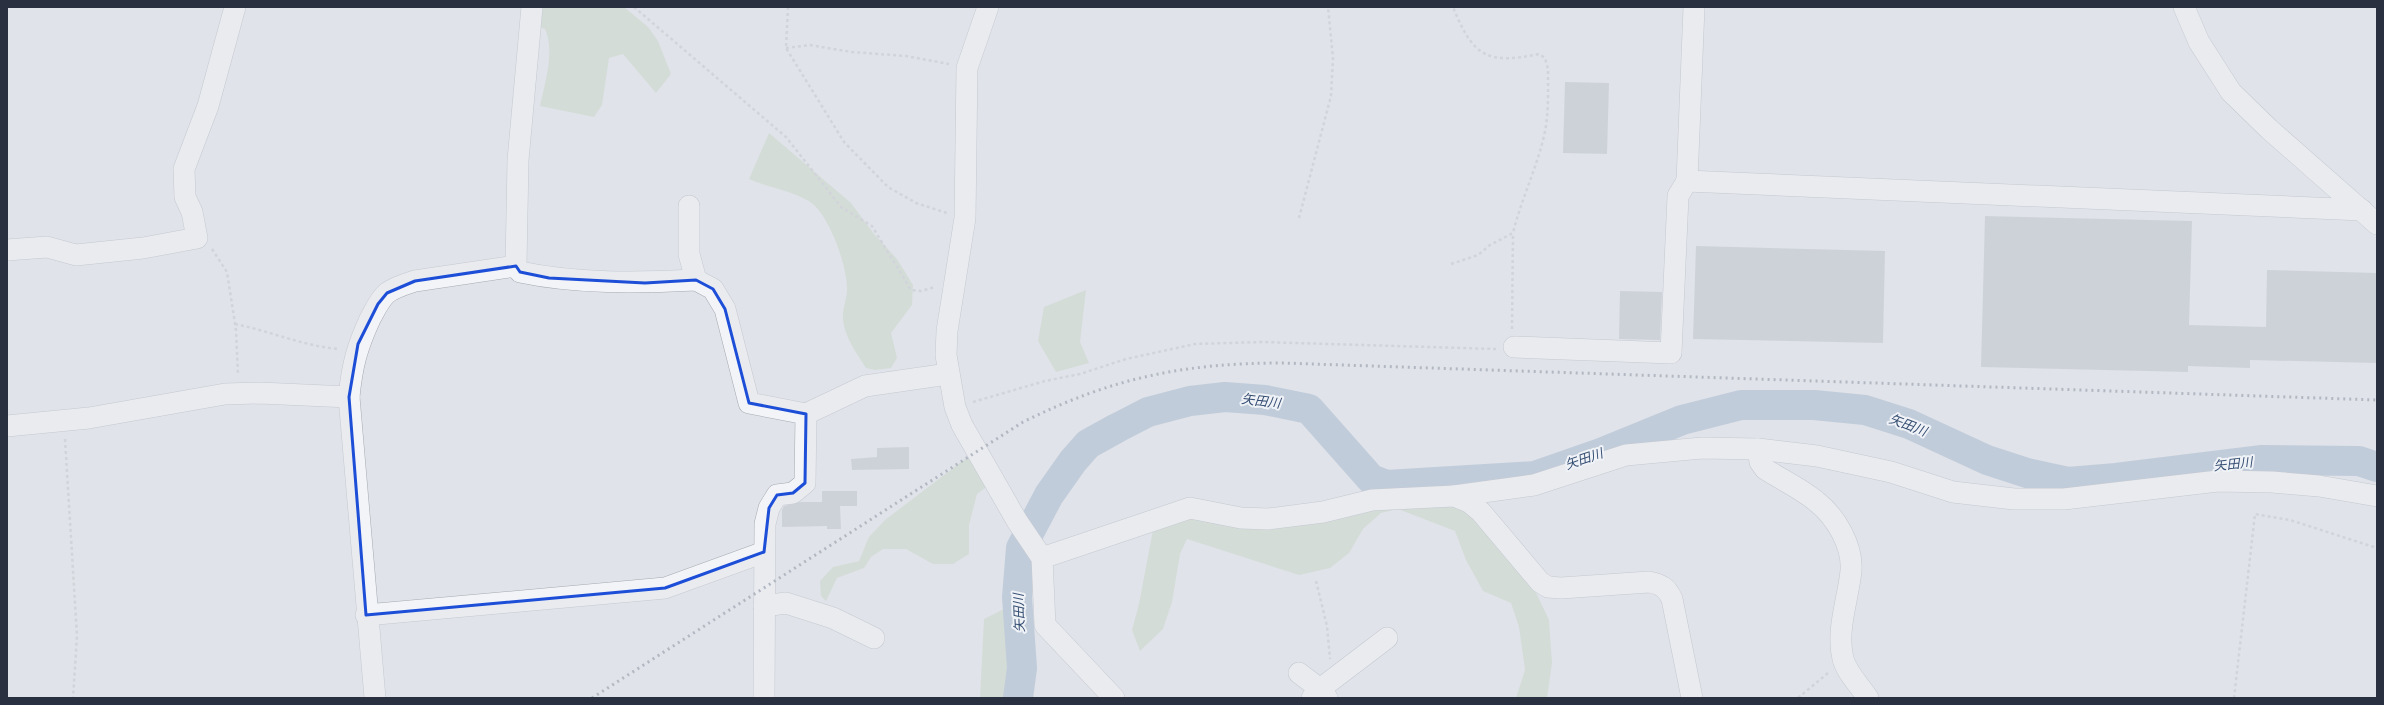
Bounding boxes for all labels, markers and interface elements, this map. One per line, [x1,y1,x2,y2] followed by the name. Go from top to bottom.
[1240,389,1283,413] water label: 矢田川
[1886,409,1931,442] water label: 矢田川
[1562,443,1607,474] water label: 矢田川
[2213,452,2255,475] water label: 矢田川
[1009,591,1029,633] water label: 矢田川

